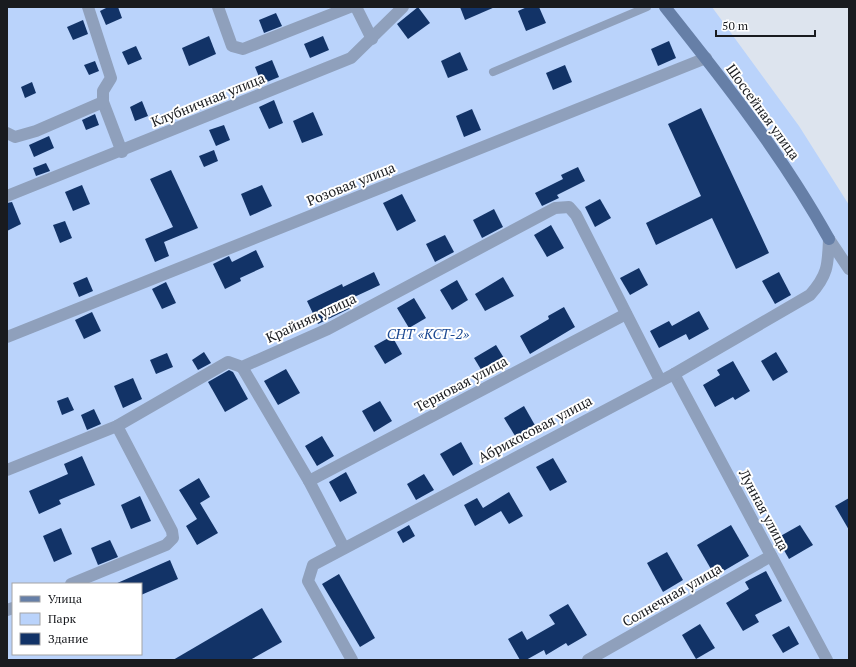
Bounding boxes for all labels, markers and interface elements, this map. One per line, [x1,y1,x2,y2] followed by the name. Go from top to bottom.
[716,12,815,38] scale bar
[722,18,749,33] text: 50 m
[722,60,805,163] street label: Шоссейная улица
[148,68,268,131] street label: Клубничная улица
[304,157,398,210] street label: Розовая улица
[262,288,359,347] street label: Крайняя улица
[387,324,470,343] park label: СНТ «КСТ-2»
[411,351,511,416] street label: Терновая улица
[474,390,595,467] street label: Абрикосовая улица
[734,465,794,554] street label: Лунная улица
[619,558,725,631] street label: Солнечная улица
[12,583,142,655] legend
[48,591,82,606] text: Улица
[48,611,76,626] text: Парк
[48,631,88,646] text: Здание

